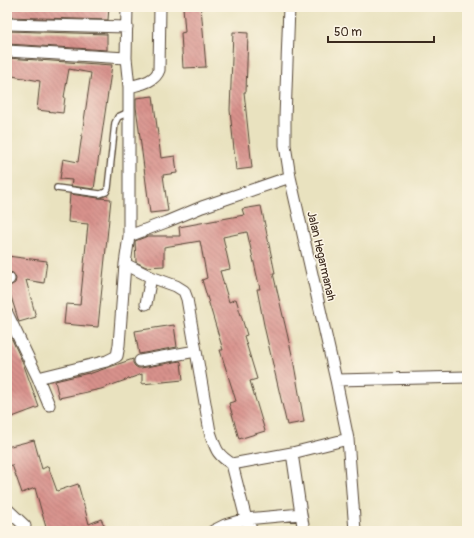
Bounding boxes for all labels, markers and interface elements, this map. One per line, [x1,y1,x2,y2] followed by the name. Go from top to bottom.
[328,18,434,44] scale bar
[334,25,362,40] text: 50 m
[303,210,339,303] street label: Jalan Hegarmanah

